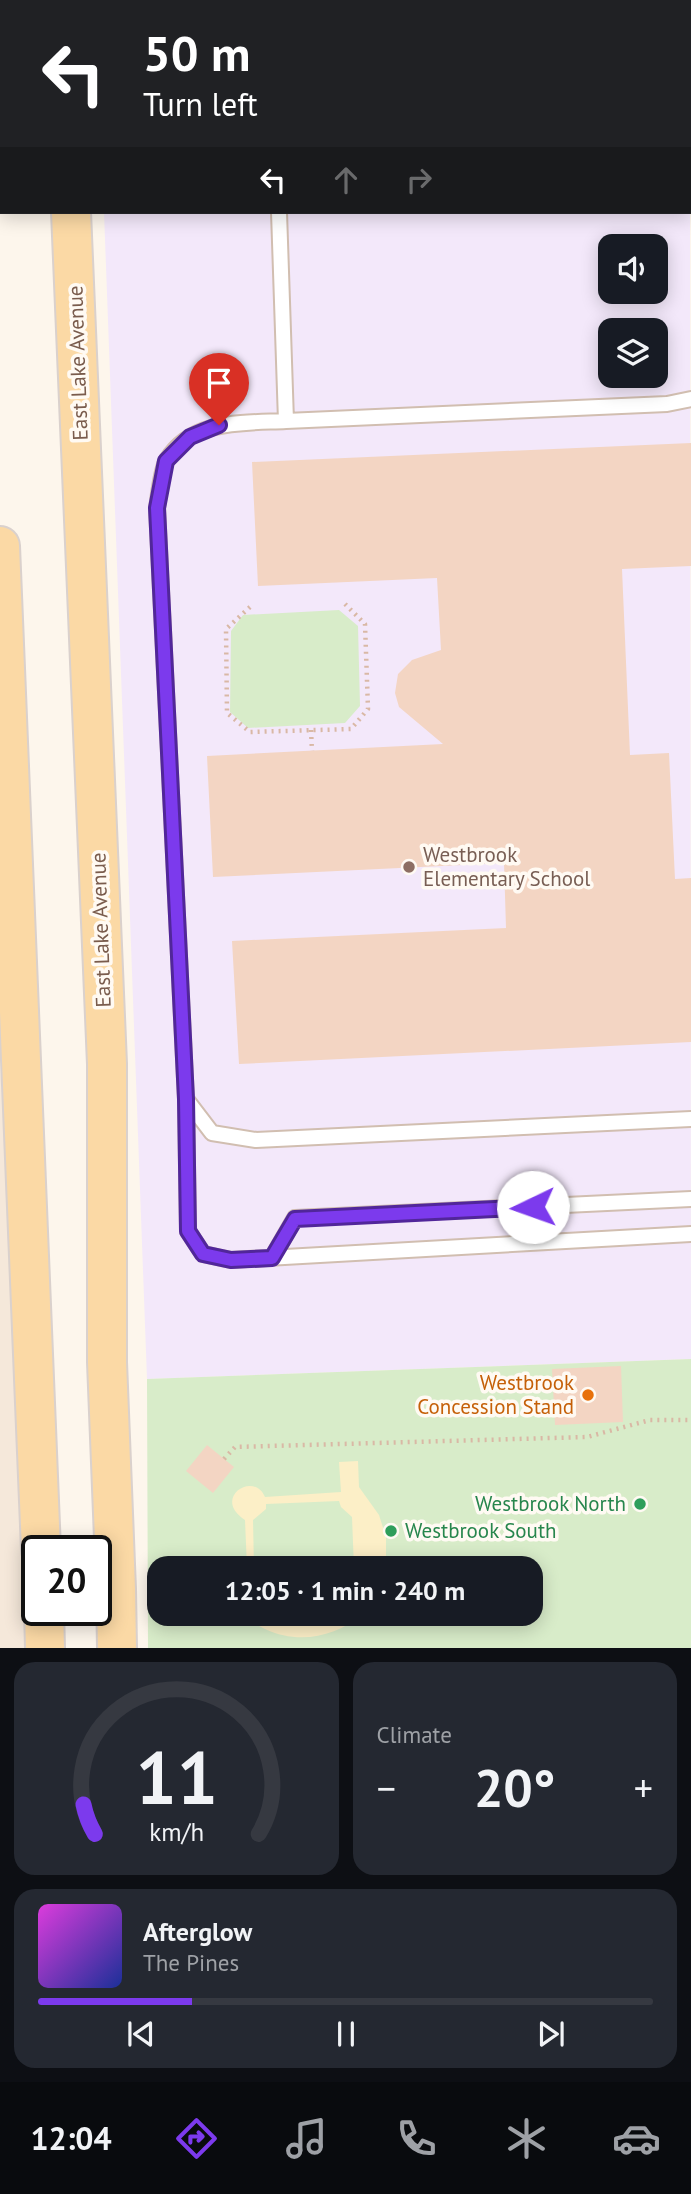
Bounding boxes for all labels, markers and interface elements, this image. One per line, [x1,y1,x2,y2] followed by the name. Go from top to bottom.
[143,21,250,85] text: 50 m
[28,28,119,119] icon: left
[143,83,258,125] text: Turn left
[254,161,292,199] icon: left
[327,161,365,199] icon: ahead
[400,161,438,199] icon: right
[598,234,668,388] map controls
[598,234,668,304] button: sound
[61,285,94,441] street label: East Lake Avenue
[598,318,668,388] button: layers
[189,353,249,425] pin
[200,364,238,402] icon: arrive
[423,841,590,892] place label: Westbrook Elementary School
[84,852,117,1008] street label: East Lake Avenue
[401,859,417,875] marker: Westbrook Elementary School
[496,1170,570,1244] position arrow
[417,1369,574,1420] place label: Westbrook Concession Stand
[580,1387,596,1403] marker: Westbrook Concession Stand
[475,1490,626,1517] place label: Westbrook North
[632,1496,648,1512] marker: Westbrook North
[405,1517,557,1544] place label: Westbrook South
[383,1523,399,1539] marker: Westbrook South
[21,1535,112,1626] speed limit sign: 20
[225,1574,465,1607] text: 12:05 · 1 min · 240 m
[377,1720,452,1749] text: Climate
[135,1731,218,1825] text: 11
[474,1754,556,1821] text: 20°
[377,1763,396,1812] text: −
[634,1763,653,1812] text: +
[149,1816,204,1848] text: km/h
[143,1915,252,1948] text: Afterglow
[143,1948,239,1977] text: The Pines
[122,2015,160,2053] icon: previous
[327,2015,365,2053] icon: pause
[532,2015,570,2053] icon: next
[172,2114,221,2163] icon: directions
[282,2114,331,2163] icon: music
[392,2114,441,2163] icon: phone
[502,2114,551,2163] icon: climate
[612,2114,661,2163] icon: car
[30,2117,112,2159] text: 12:04

